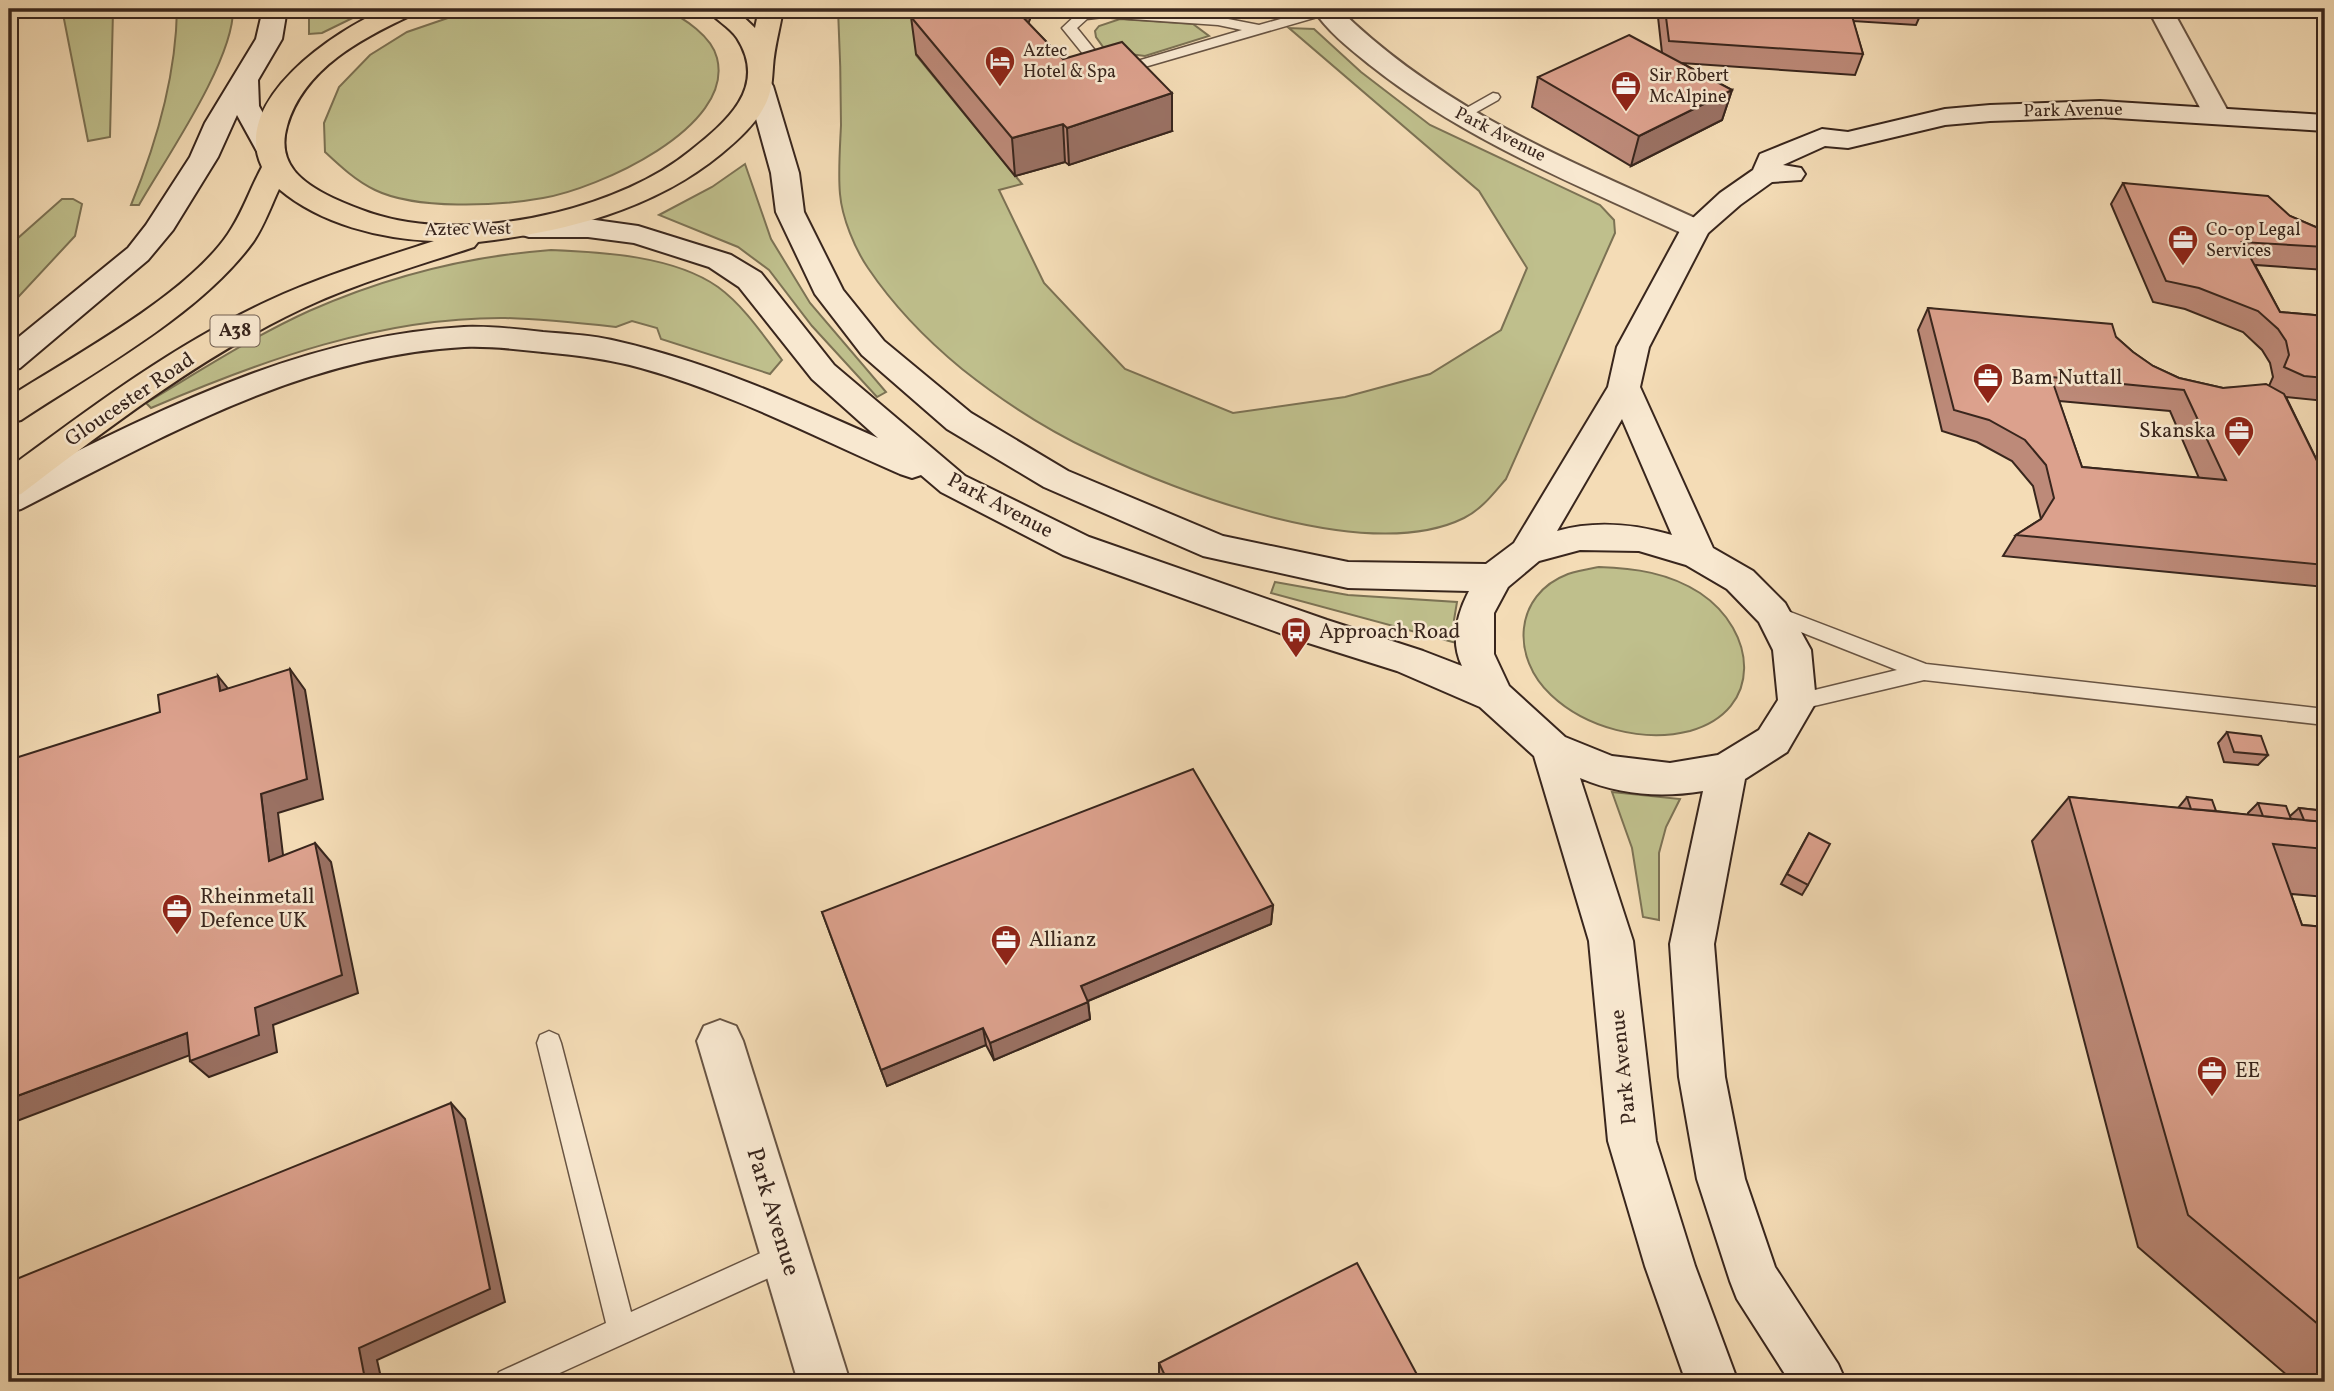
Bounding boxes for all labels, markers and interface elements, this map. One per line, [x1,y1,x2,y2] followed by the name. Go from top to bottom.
[1023,39,1116,85] place label: Aztec Hotel & Spa
[983,44,1017,88] hotel icon: Aztec Hotel & Spa
[1649,64,1729,110] place label: Sir Robert McAlpine
[1609,69,1643,113] office icon: Sir Robert McAlpine
[2023,98,2123,124] street label: Park Avenue
[1450,101,1550,169] street label: Park Avenue
[424,217,512,243] street label: Aztec West
[2206,218,2301,264] place label: Co-op Legal Services
[2166,223,2200,267] office icon: Co-op Legal Services
[210,316,260,346] road number: A38
[60,346,200,454] street label: Gloucester Road
[1971,361,2005,405] office icon: Bam Nuttall
[2011,364,2122,393] place label: Bam Nuttall
[2222,414,2256,458] office icon: Skanska
[2139,417,2216,446] place label: Skanska
[942,466,1058,546] street label: Park Avenue
[1279,615,1313,659] bus stop icon: Approach Road
[1319,618,1460,647] place label: Approach Road
[200,883,315,936] place label: Rheinmetall Defence UK
[160,892,194,936] office icon: Rheinmetall Defence UK
[989,923,1023,967] office icon: Allianz
[1029,926,1096,955] place label: Allianz
[1604,1008,1644,1126] street label: Park Avenue
[2195,1054,2229,1098] office icon: EE
[2235,1057,2260,1086] place label: EE
[736,1144,808,1280] street label: Park Avenue

